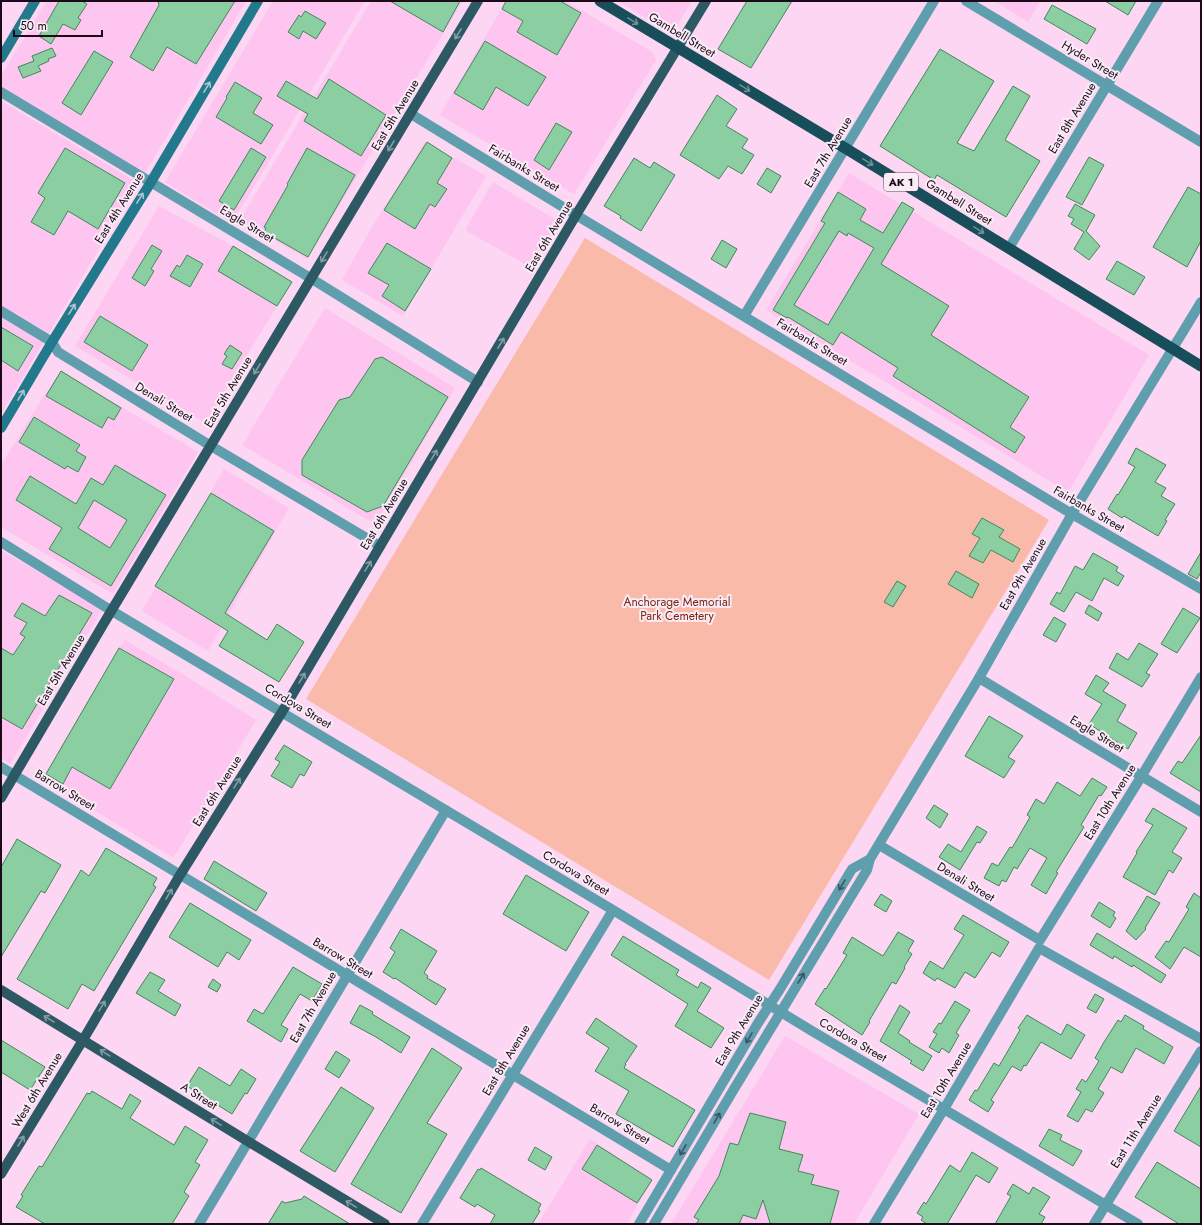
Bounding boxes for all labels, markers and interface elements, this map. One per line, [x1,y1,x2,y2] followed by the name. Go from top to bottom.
[645,8,719,62] street label: Gambell Street
[14,12,102,38] scale bar
[20,17,47,35] text: 50 m
[627,17,638,25] one-way arrow
[454,28,462,40] one-way arrow
[1058,36,1122,84] street label: Hyder Street
[367,76,423,154] street label: East 5th Avenue
[1044,79,1100,157] street label: East 8th Avenue
[203,82,211,93] one-way arrow
[739,84,751,92] one-way arrow
[800,113,856,191] street label: East 7th Avenue
[387,140,395,152] one-way arrow
[485,140,563,196] street label: Fairbanks Street
[862,158,873,166] one-way arrow
[90,169,148,247] street label: East 4th Avenue
[884,173,918,191] road number: AK 1
[922,174,996,230] street label: Gambell Street
[137,192,145,204] one-way arrow
[520,197,578,275] street label: East 6th Avenue
[216,201,278,247] street label: Eagle Street
[973,226,985,234] one-way arrow
[320,251,328,263] one-way arrow
[69,303,77,315] one-way arrow
[773,314,851,370] street label: Fairbanks Street
[497,337,505,349] one-way arrow
[200,353,256,431] street label: East 5th Avenue
[253,363,261,375] one-way arrow
[132,378,196,426] street label: Denali Street
[17,389,25,401] one-way arrow
[431,449,439,461] one-way arrow
[355,475,413,553] street label: East 6th Avenue
[1050,481,1128,537] street label: Fairbanks Street
[995,535,1051,613] street label: East 9th Avenue
[364,560,372,572] one-way arrow
[624,593,730,625] park label: Anchorage Memorial Park Cemetery
[33,631,89,709] street label: East 5th Avenue
[298,672,306,684] one-way arrow
[261,679,335,733] street label: Cordova Street
[1066,711,1128,757] street label: Eagle Street
[188,752,246,830] street label: East 6th Avenue
[1079,761,1141,843] street label: East 10th Avenue
[32,765,99,815] street label: Barrow Street
[233,778,241,789] one-way arrow
[539,846,613,900] street label: Cordova Street
[934,858,998,906] street label: Denali Street
[838,879,846,891] one-way arrow
[165,888,173,900] one-way arrow
[310,933,377,983] street label: Barrow Street
[285,968,341,1046] street label: East 7th Avenue
[797,973,805,984] one-way arrow
[710,991,768,1069] street label: East 9th Avenue
[99,1000,107,1012] one-way arrow
[816,1013,890,1067] street label: Cordova Street
[43,1015,55,1023] one-way arrow
[478,1021,534,1099] street label: East 8th Avenue
[744,1032,752,1044] one-way arrow
[916,1038,976,1122] street label: East 10th Avenue
[7,1049,67,1131] street label: West 6th Avenue
[99,1049,111,1057] one-way arrow
[177,1078,221,1114] street label: A Street
[1106,1090,1166,1172] street label: East 11th Avenue
[587,1099,654,1149] street label: Barrow Street
[713,1112,721,1124] one-way arrow
[211,1118,222,1126] one-way arrow
[18,1135,26,1147] one-way arrow
[679,1144,687,1155] one-way arrow
[346,1200,357,1208] one-way arrow

